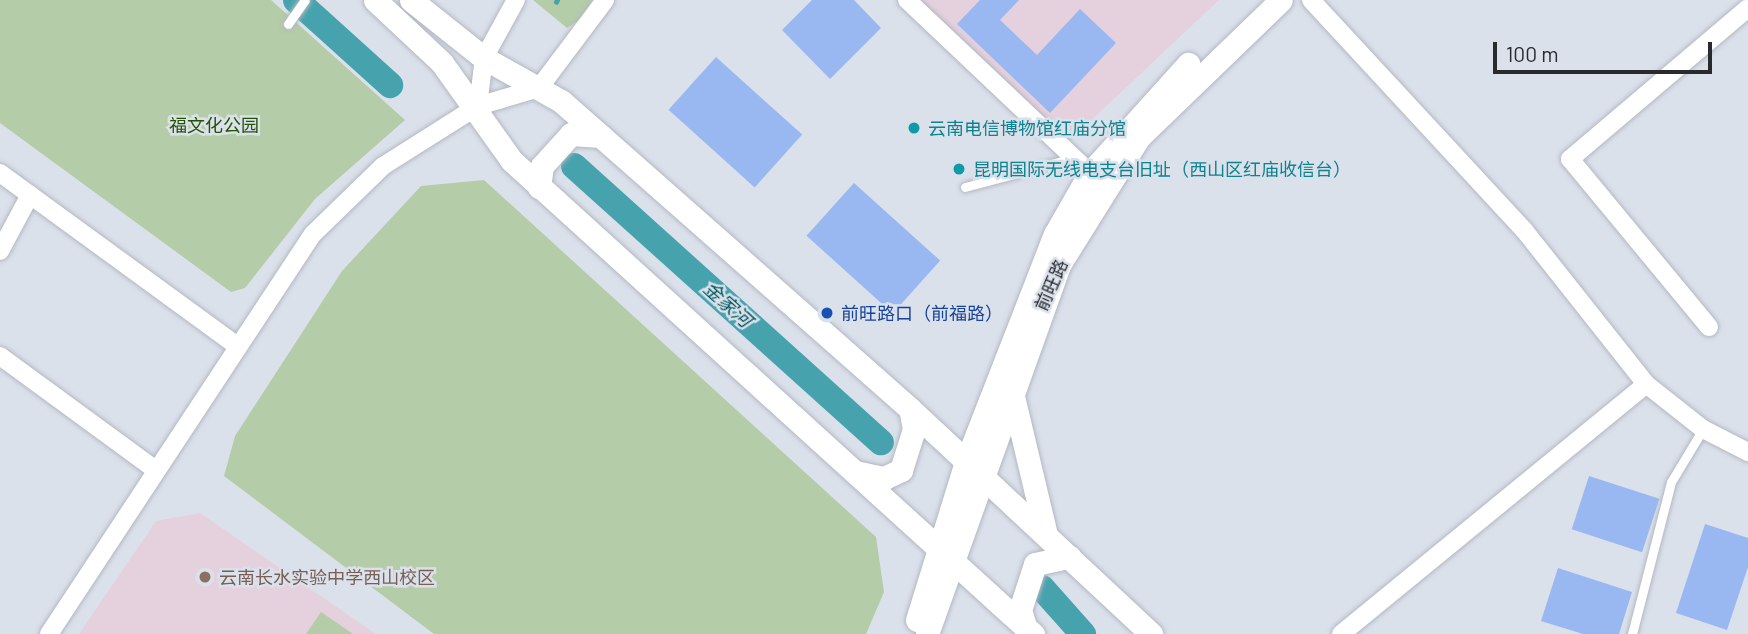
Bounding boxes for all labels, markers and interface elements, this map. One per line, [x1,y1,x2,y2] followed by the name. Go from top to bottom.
[1496,28,1715,72] scale bar
[1506,41,1559,66] text: 100 m
[169,114,259,136] park label: 福文化公园
[928,117,1126,139] place label: 云南电信博物馆红庙分馆
[906,120,922,136] marker: 云南电信博物馆红庙分馆
[973,158,1351,180] place label: 昆明国际无线电支台旧址（西山区红庙收信台）
[951,161,967,177] marker: 昆明国际无线电支台旧址（西山区红庙收信台）
[1030,256,1072,314] street label: 前旺路
[699,276,757,332] water label: 金家河
[841,302,1003,324] place label: 前旺路口（前福路）
[819,305,835,321] marker: 前旺路口（前福路）
[219,566,435,588] place label: 云南长水实验中学西山校区
[197,569,213,585] marker: 云南长水实验中学西山校区

